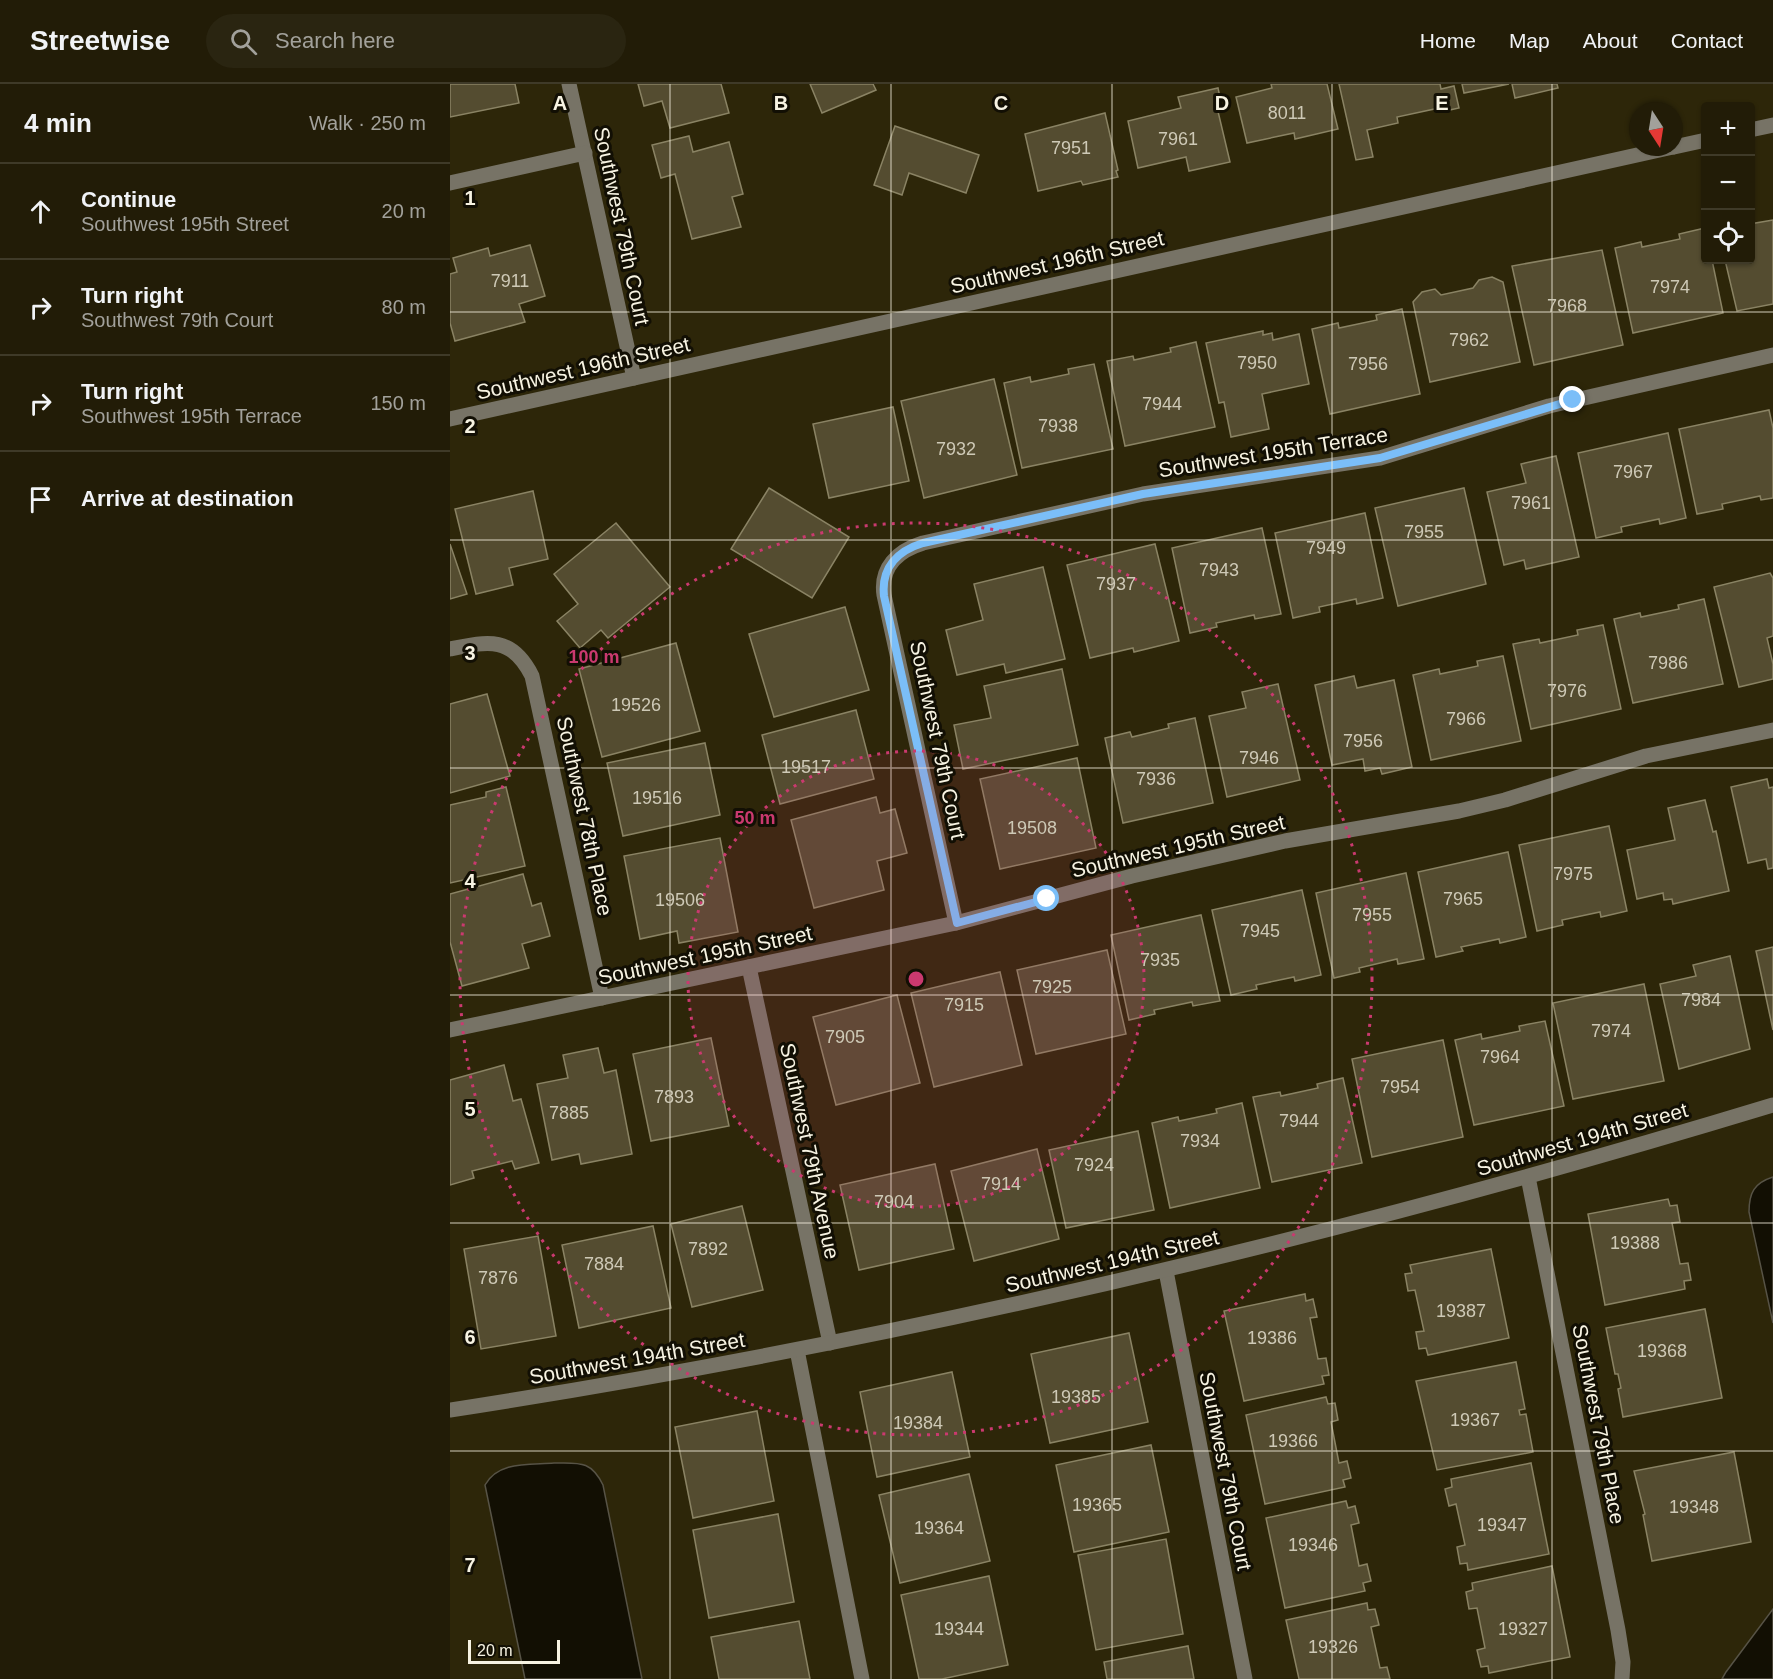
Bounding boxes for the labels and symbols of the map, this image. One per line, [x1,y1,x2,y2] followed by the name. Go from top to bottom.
[553,92,567,114] text: A
[774,92,788,114] text: B
[994,92,1008,114] text: C
[1215,92,1229,114] text: D
[1435,92,1449,114] text: E
[1629,102,1683,156] north arrow
[1268,103,1306,123] house number: 8011
[590,125,654,327] street label: Southwest 79th Court
[1158,129,1198,149] house number: 7961
[1051,138,1091,158] house number: 7951
[464,187,476,209] text: 1
[948,226,1166,298] street label: Southwest 196th Street
[491,271,529,291] house number: 7911
[1650,277,1690,297] house number: 7974
[1547,296,1587,316] house number: 7968
[1449,330,1489,350] house number: 7962
[474,332,692,404] street label: Southwest 196th Street
[1237,353,1277,373] house number: 7950
[1348,354,1388,374] house number: 7956
[1559,386,1585,412] route end
[1142,394,1182,414] house number: 7944
[464,415,476,437] text: 2
[1038,416,1078,436] house number: 7938
[1157,423,1389,481] street label: Southwest 195th Terrace
[936,439,976,459] house number: 7932
[1613,462,1653,482] house number: 7967
[1511,493,1551,513] house number: 7961
[1404,522,1444,542] house number: 7955
[1306,538,1346,558] house number: 7949
[1199,560,1239,580] house number: 7943
[1096,574,1136,594] house number: 7937
[906,639,970,841] street label: Southwest 79th Court
[464,642,476,664] text: 3
[568,647,620,667] text: 100 m
[1648,653,1688,673] house number: 7986
[1547,681,1587,701] house number: 7976
[611,695,661,715] house number: 19526
[1446,709,1486,729] house number: 7966
[553,714,617,918] street label: Southwest 78th Place
[1343,731,1383,751] house number: 7956
[1239,748,1279,768] house number: 7946
[781,757,831,777] house number: 19517
[1136,769,1176,789] house number: 7936
[632,788,682,808] house number: 19516
[734,808,776,828] text: 50 m
[1069,810,1287,882] street label: Southwest 195th Street
[1007,818,1057,838] house number: 19508
[1553,864,1593,884] house number: 7975
[464,870,476,892] text: 4
[1033,885,1059,911] route start
[1443,889,1483,909] house number: 7965
[655,890,705,910] house number: 19506
[1352,905,1392,925] house number: 7955
[596,921,814,989] street label: Southwest 195th Street
[1240,921,1280,941] house number: 7945
[1140,950,1180,970] house number: 7935
[906,969,926,989] centre of rings
[1032,977,1072,997] house number: 7925
[1681,990,1721,1010] house number: 7984
[944,995,984,1015] house number: 7915
[1591,1021,1631,1041] house number: 7974
[825,1027,865,1047] house number: 7905
[776,1041,844,1261] street label: Southwest 79th Avenue
[1480,1047,1520,1067] house number: 7964
[1380,1077,1420,1097] house number: 7954
[654,1087,694,1107] house number: 7893
[464,1098,476,1120] text: 5
[1474,1098,1690,1180] street label: Southwest 194th Street
[549,1103,589,1123] house number: 7885
[1279,1111,1319,1131] house number: 7944
[1180,1131,1220,1151] house number: 7934
[1074,1155,1114,1175] house number: 7924
[981,1174,1021,1194] house number: 7914
[874,1192,914,1212] house number: 7904
[1003,1225,1221,1297] street label: Southwest 194th Street
[1610,1233,1660,1253] house number: 19388
[688,1239,728,1259] house number: 7892
[584,1254,624,1274] house number: 7884
[478,1268,518,1288] house number: 7876
[1436,1301,1486,1321] house number: 19387
[1568,1322,1630,1526] street label: Southwest 79th Place
[464,1326,476,1348] text: 6
[528,1328,747,1388] street label: Southwest 194th Street
[1247,1328,1297,1348] house number: 19386
[1637,1341,1687,1361] house number: 19368
[1195,1370,1257,1572] street label: Southwest 79th Court
[1051,1387,1101,1407] house number: 19385
[1450,1410,1500,1430] house number: 19367
[893,1413,943,1433] house number: 19384
[1268,1431,1318,1451] house number: 19366
[1072,1495,1122,1515] house number: 19365
[1669,1497,1719,1517] house number: 19348
[1477,1515,1527,1535] house number: 19347
[914,1518,964,1538] house number: 19364
[1288,1535,1338,1555] house number: 19346
[464,1554,476,1576] text: 7
[934,1619,984,1639] house number: 19344
[1498,1619,1548,1639] house number: 19327
[468,1637,560,1664] scale bar
[1308,1637,1358,1657] house number: 19326

